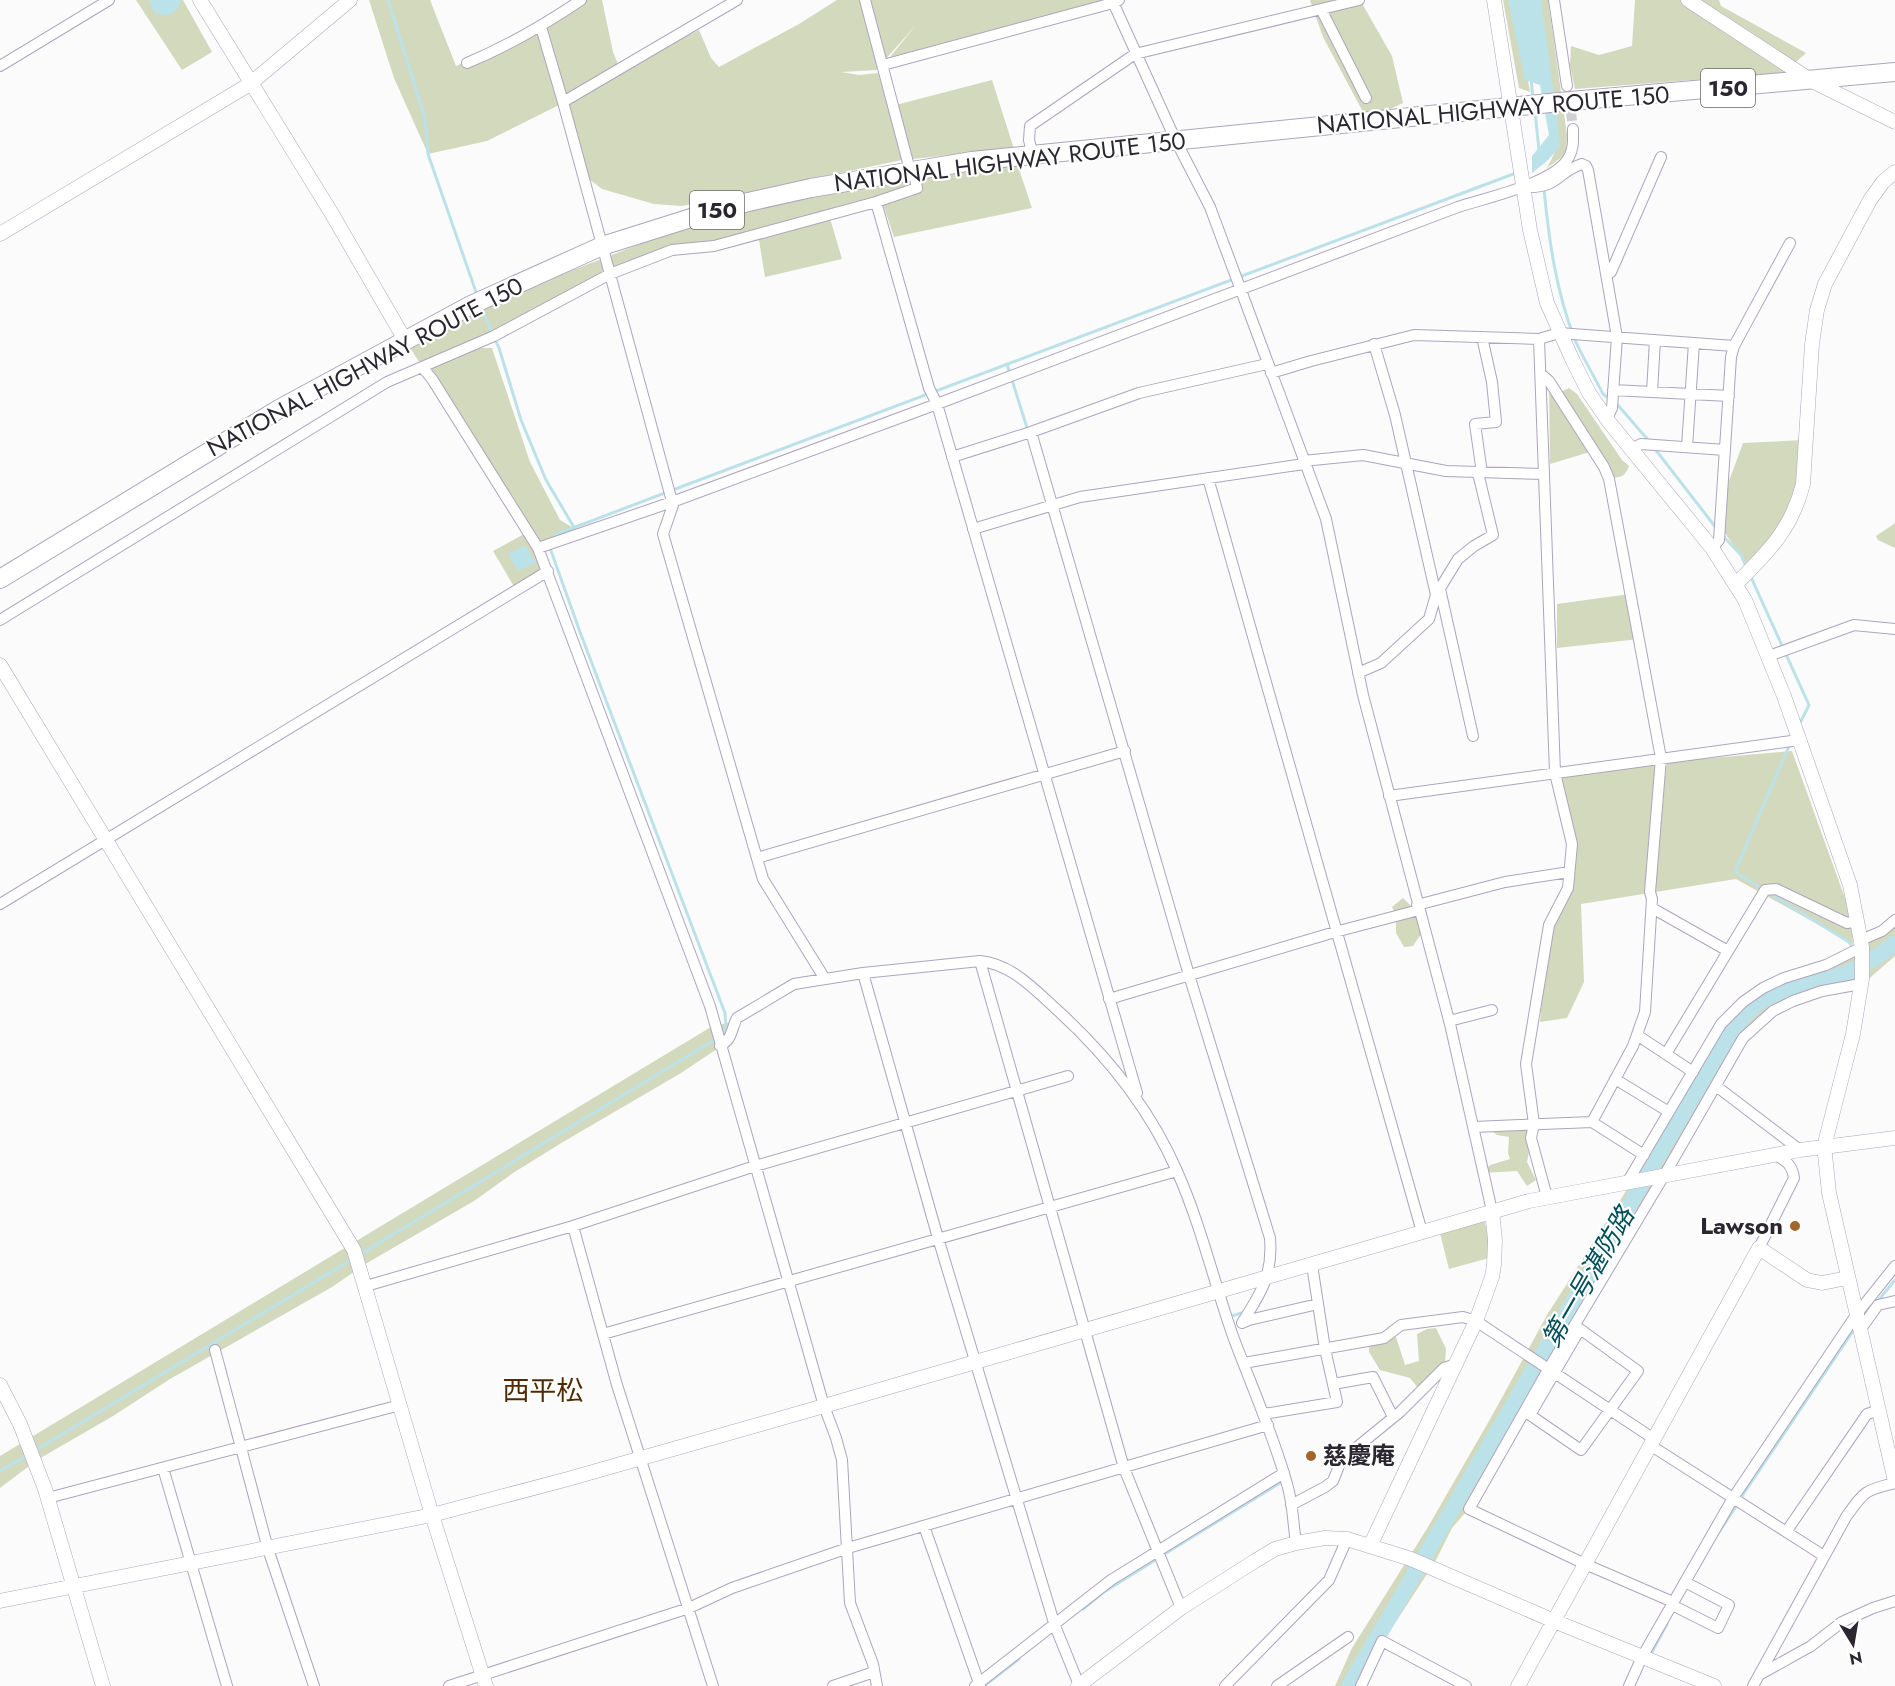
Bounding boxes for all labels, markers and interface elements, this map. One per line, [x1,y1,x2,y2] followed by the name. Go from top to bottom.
[1701,69,1755,107] road number: 150
[1315,77,1671,142] street label: NATIONAL HIGHWAY ROUTE 150
[832,123,1188,200] street label: NATIONAL HIGHWAY ROUTE 150
[690,191,744,229] road number: 150
[200,268,529,465] street label: NATIONAL HIGHWAY ROUTE 150
[1533,1198,1644,1354] water label: 第一号湛防路
[1700,1208,1783,1243] place label: Lawson
[1788,1219,1802,1233] marker: Lawson
[503,1371,584,1410] district label: 西平松
[1323,1438,1395,1473] place label: 慈慶庵
[1304,1449,1318,1463] marker: 慈慶庵
[1823,1614,1883,1674] north arrow
[1847,1646,1864,1671] text: N

